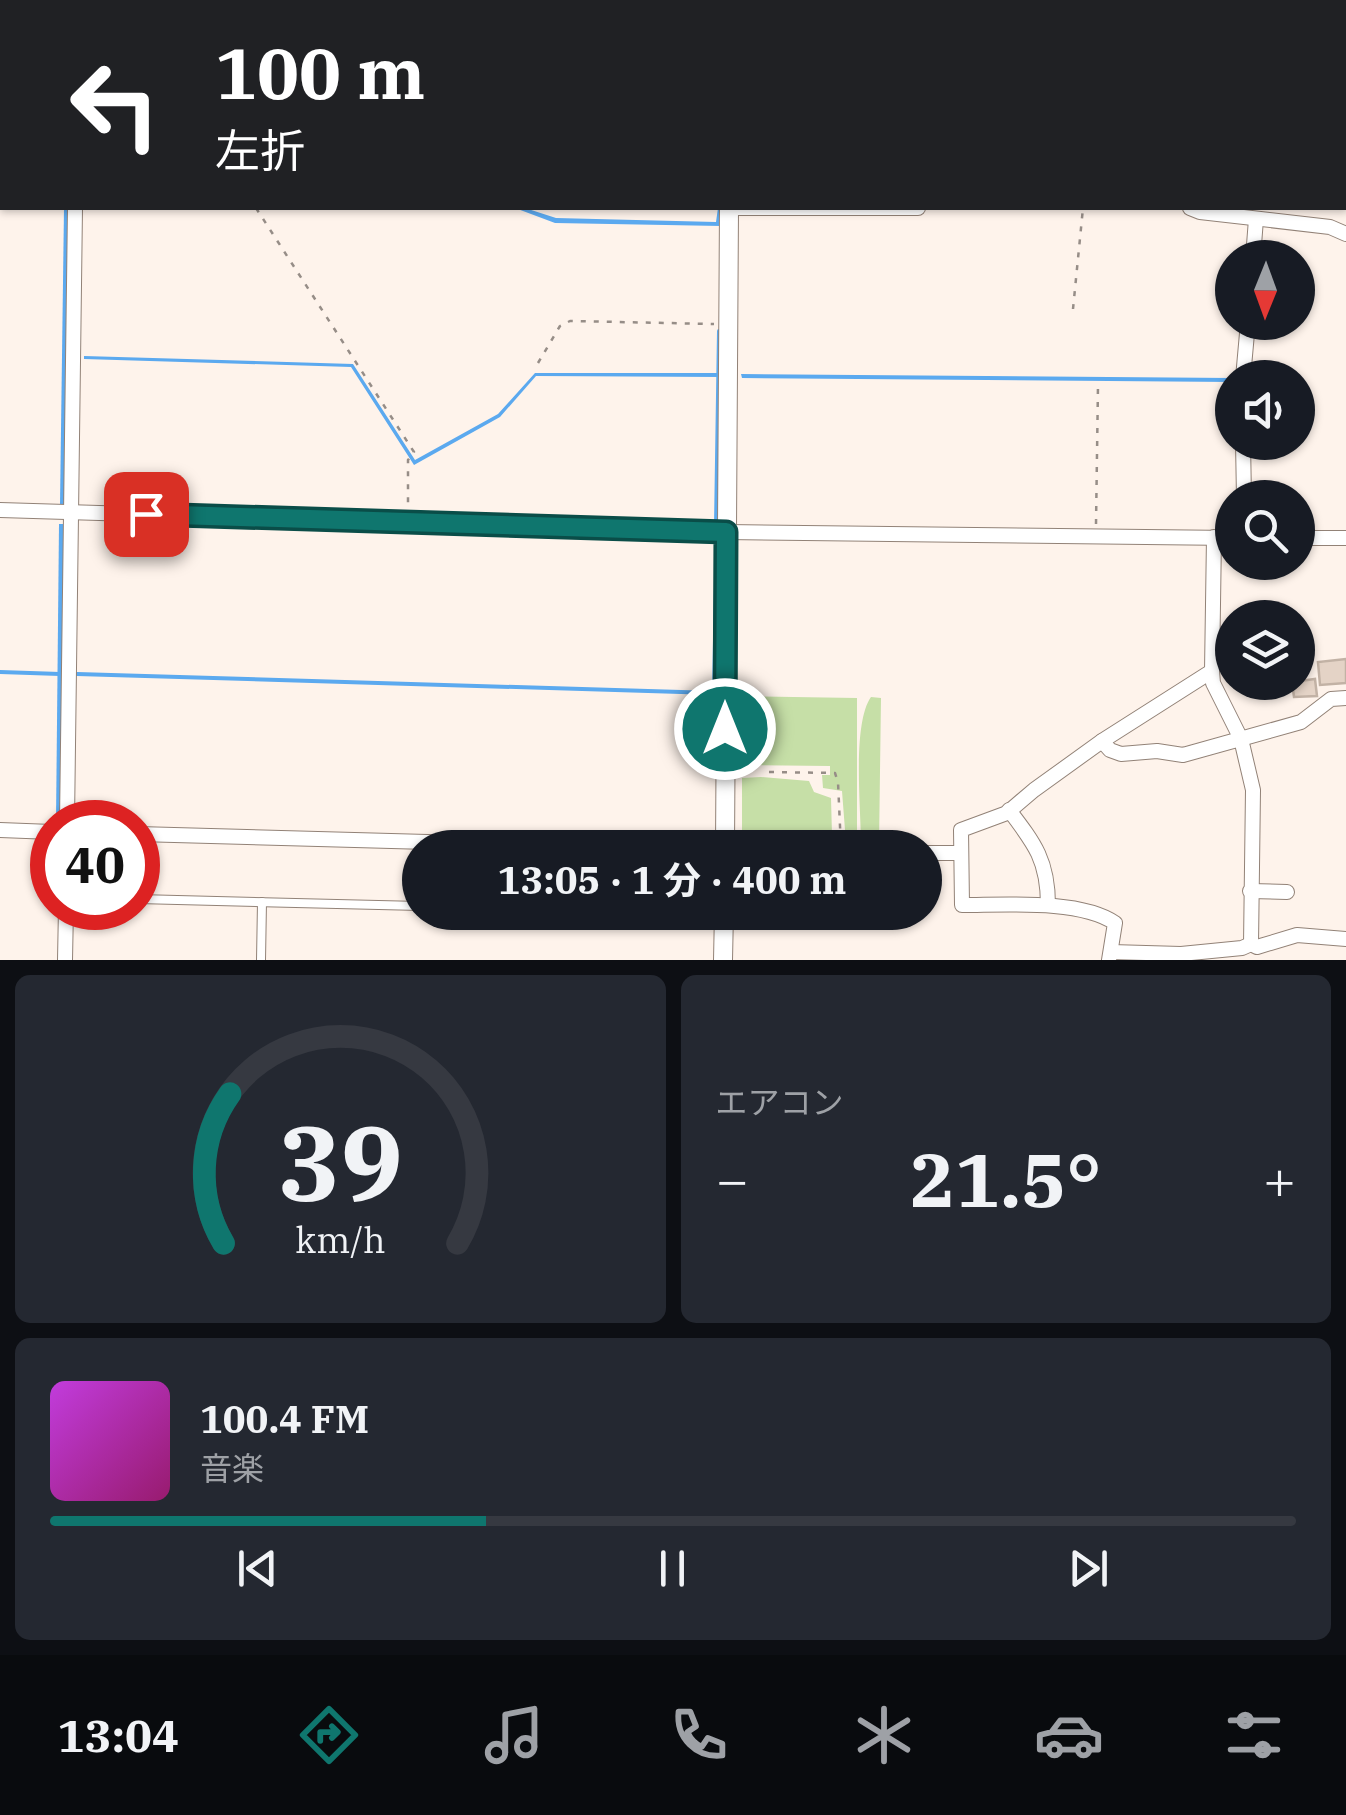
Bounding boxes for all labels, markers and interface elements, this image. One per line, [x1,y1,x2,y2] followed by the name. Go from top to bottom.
[215,27,425,118] text: 100 m
[50,40,180,170] icon: left
[215,121,305,179] text: 左折
[1215,240,1315,340] north arrow
[1215,240,1315,700] map controls
[1215,360,1315,460] button: sound
[104,472,189,557] pin
[1215,480,1315,580] button: search
[119,487,174,542] icon: arrive
[1215,600,1315,700] button: layers
[673,677,777,781] position arrow
[30,800,160,930] speed limit sign: 40
[498,855,846,904] text: 13:05 · 1 分 · 400 m
[716,1081,844,1123] text: エアコン
[278,1094,403,1230] text: 39
[910,1130,1101,1228] text: 21.5°
[716,1144,749,1215] text: −
[1263,1144,1296,1215] text: +
[295,1216,385,1263] text: km/h
[200,1394,369,1443] text: 100.4 FM
[200,1447,264,1489] text: 音楽
[230,1541,285,1596] icon: previous
[645,1541,700,1596] icon: pause
[1061,1541,1116,1596] icon: next
[294,1700,364,1770] icon: directions
[479,1700,549,1770] icon: music
[664,1700,734,1770] icon: phone
[849,1700,919,1770] icon: climate
[1034,1700,1104,1770] icon: car
[1219,1700,1289,1770] icon: filters
[57,1706,179,1764] text: 13:04

